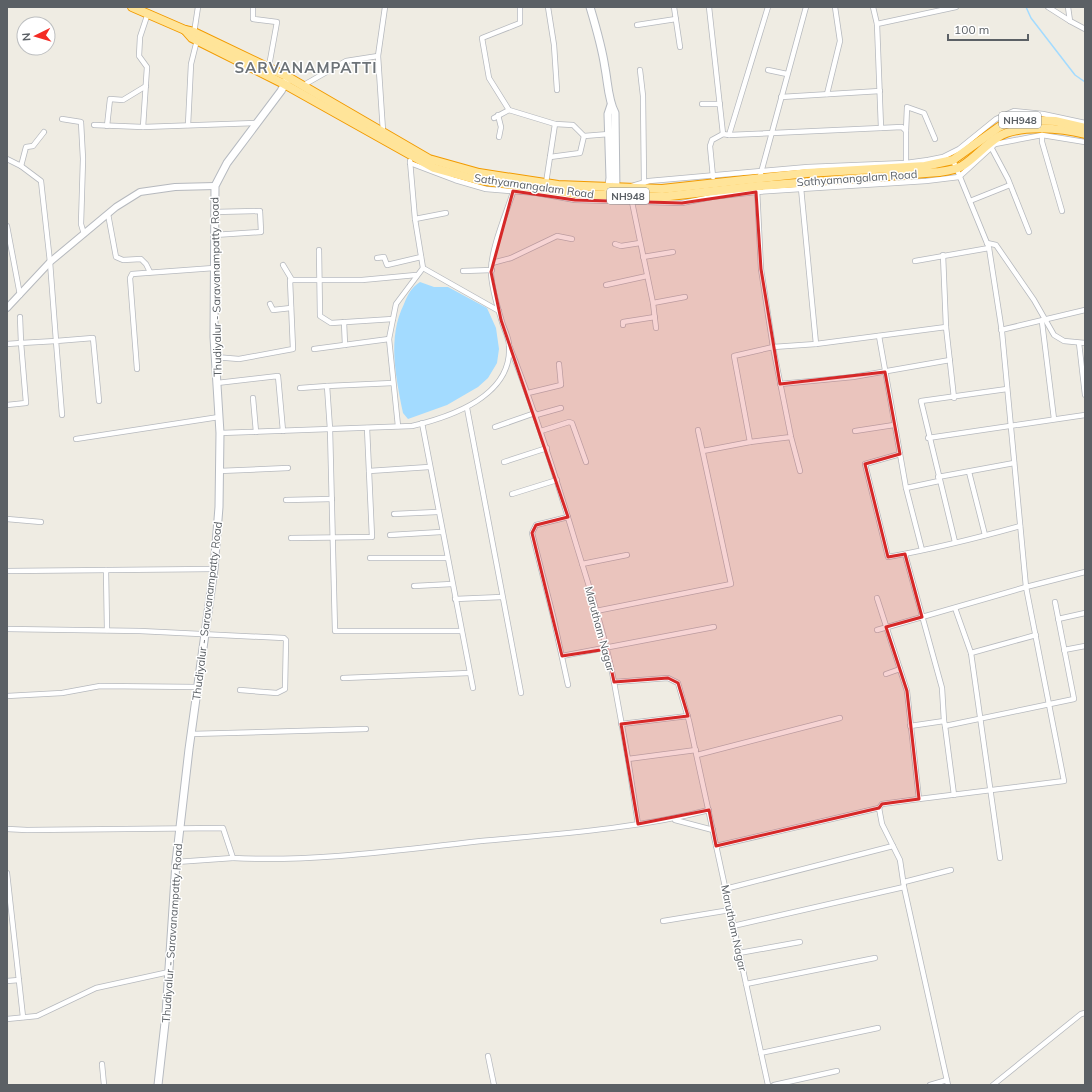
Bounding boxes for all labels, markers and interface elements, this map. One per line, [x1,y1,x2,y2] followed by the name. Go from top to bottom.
[16,16,56,56] north arrow
[948,16,1028,42] scale bar
[954,22,989,37] text: 100 m
[19,32,33,42] text: N
[235,58,377,77] district label: SARVANAMPATTI
[999,112,1041,128] road number: NH948
[796,167,918,189] street label: Sathyamangalam Road
[473,171,595,201] street label: Sathyamangalam Road
[607,188,649,204] road number: NH948
[207,197,225,377] street label: Thudiyalur - Saravanampatty Road
[189,521,225,701] street label: Thudiyalur - Saravanampatty Road
[582,585,618,673] street label: Marutham Nagar
[159,843,185,1023] street label: Thudiyalur - Saravanampatty Road
[718,884,750,972] street label: Marutham Nagar

